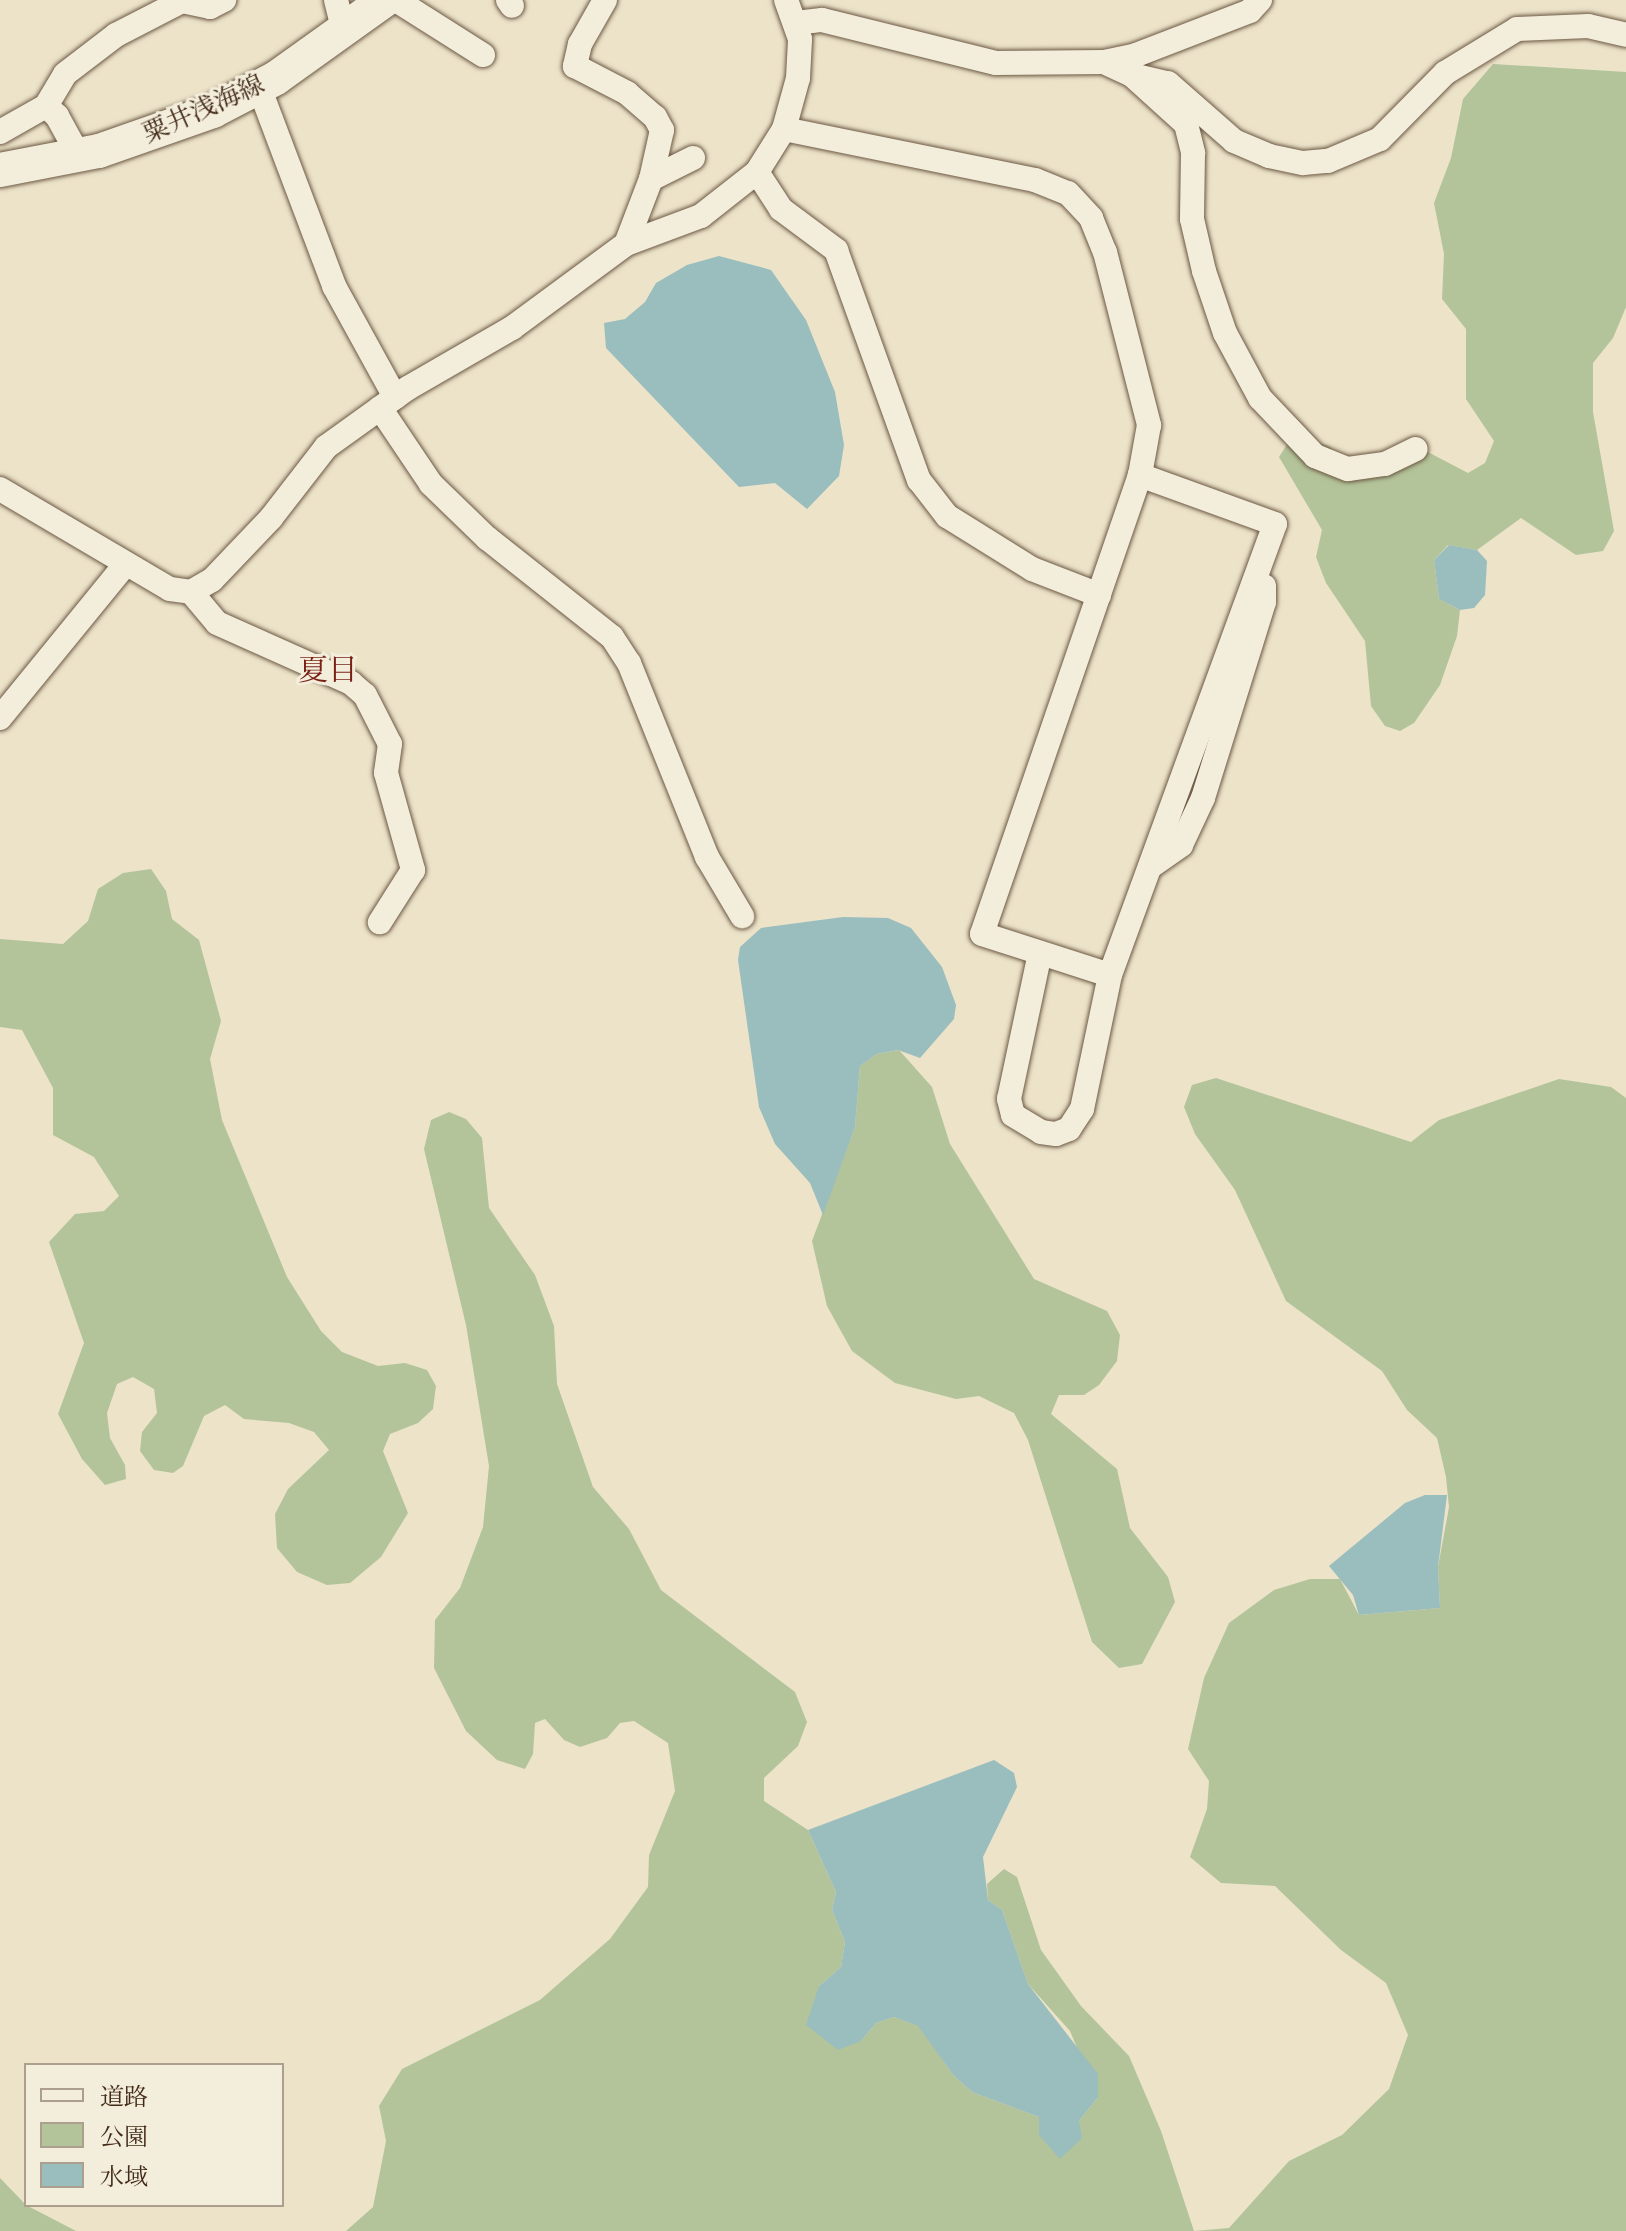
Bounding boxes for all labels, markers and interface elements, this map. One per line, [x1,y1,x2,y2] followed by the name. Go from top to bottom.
[138,69,270,151] street label: 粟井浅海線
[298,653,358,689] district label: 夏目
[24,2063,284,2207] legend
[100,2083,148,2113] text: 道路
[100,2123,148,2153] text: 公園
[100,2163,148,2193] text: 水域

